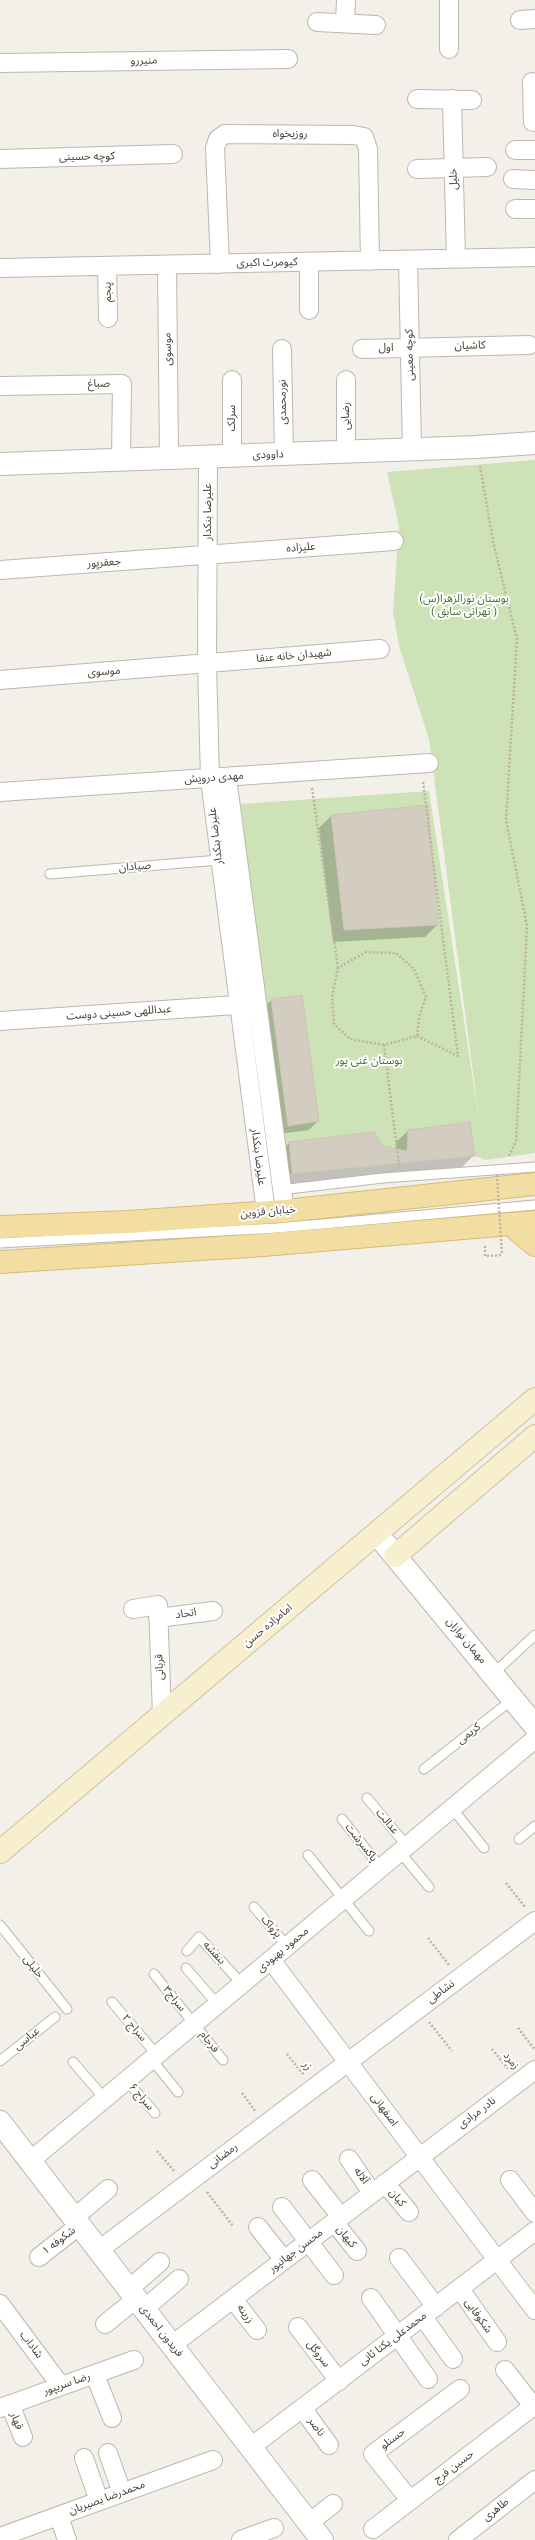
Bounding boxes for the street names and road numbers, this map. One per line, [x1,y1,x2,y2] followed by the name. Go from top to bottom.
[130,54,158,68] street label: منیررو
[272,127,308,141] street label: روزیخواه
[59,150,115,164] street label: کوچه حسینی
[447,168,461,190] street label: خلیل
[236,256,298,270] street label: کیومرث اکبری
[101,282,115,302] street label: پنجم
[403,329,417,381] street label: کوچه معینی
[161,332,175,366] street label: موسوی
[454,339,486,353] street label: کاشیان
[378,341,394,355] street label: اول
[88,377,110,391] street label: صباغ
[276,379,290,425] street label: نورمحمدی
[339,402,353,430] street label: رضایی
[225,405,239,431] street label: سرلک
[252,448,284,462] street label: داوودی
[201,483,215,541] street label: علیرضا بنکدار
[286,540,316,556] street label: علیزاده
[86,555,122,571] street label: جعفرپور
[256,646,332,666] street label: شهیدان خانه‌ عنقا
[87,664,121,680] street label: موسوی
[184,769,244,787] street label: مهدی درویش
[206,807,226,865] street label: علیرضا بنکدار
[118,859,152,875] street label: صیادان
[66,1003,172,1023] street label: عبداللهی حسینی دوست
[248,1128,268,1186] street label: علیرضا بنکدار
[240,1203,296,1221] street label: خیابان قزوین
[241,1602,295,1650] street label: امامزاده حسن
[175,1606,197,1622] street label: اتحاد
[443,1615,489,1667] street label: مهمان نوازان
[153,1654,167,1680] street label: قربانی
[455,1721,483,1747] street label: کریمی
[373,1807,401,1837] street label: عدالت
[342,1821,380,1865] street label: پاکسرشت
[258,1913,284,1941] street label: پژواک
[254,1925,312,1975] street label: محمود بهبودی
[200,1939,228,1967] street label: بنفشه
[20,1953,46,1981] street label: خلیلی
[425,1977,457,2007] street label: نشاطی
[160,1984,188,2014] street label: سراج۳
[119,2012,149,2044] street label: سراج ۲
[11,2025,43,2053] street label: عباسی
[196,2029,222,2055] street label: فرجام
[500,2050,522,2072] street label: زمرد
[299,2059,315,2073] street label: زر
[126,2081,156,2113] street label: سراج ۶
[367,2091,401,2129] street label: اصفهانی
[455,2094,499,2132] street label: نادر مرادی
[205,2140,241,2172] street label: رمضانی
[351,2165,371,2187] street label: آلاله
[386,2186,408,2210] street label: کیان
[333,2223,359,2251] street label: کیهان
[40,2224,78,2258] street label: شکوفه ۱
[266,2226,326,2276] street label: محسن جهانپور
[461,2296,495,2336] street label: شکوفایی
[136,2302,186,2360] street label: فریدون احمدی
[234,2302,256,2326] street label: زرینه
[357,2309,429,2369] street label: محمدعلی یکتا ثانی
[17,2329,45,2361] street label: شاداب
[303,2338,333,2370] street label: سروگل
[42,2370,92,2398] street label: رضا سریپور
[7,2410,25,2432] street label: قهار
[305,2415,327,2439] street label: ناصر
[378,2425,408,2453] street label: حسنلو
[431,2448,477,2486] street label: حسین فرج
[67,2478,147,2518] street label: محمدرضا بصیریان
[480,2496,512,2524] street label: طاهری

